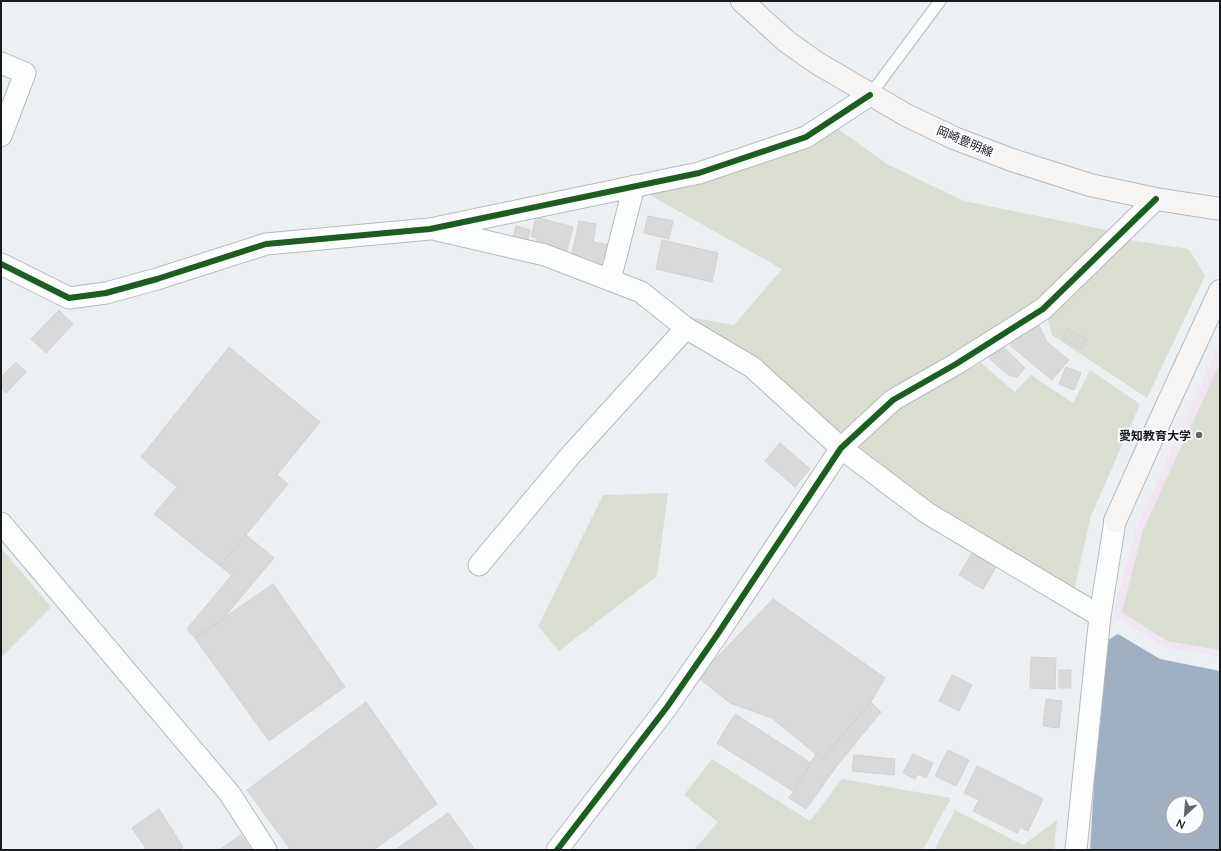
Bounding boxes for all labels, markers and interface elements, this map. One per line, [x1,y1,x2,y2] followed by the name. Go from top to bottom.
[934,122,996,160] street label: 岡崎豊明線
[1119,428,1191,443] place label: 愛知教育大学
[1194,430,1204,440] marker: 愛知教育大学
[1165,795,1205,835] north arrow
[1174,817,1187,832] text: N

